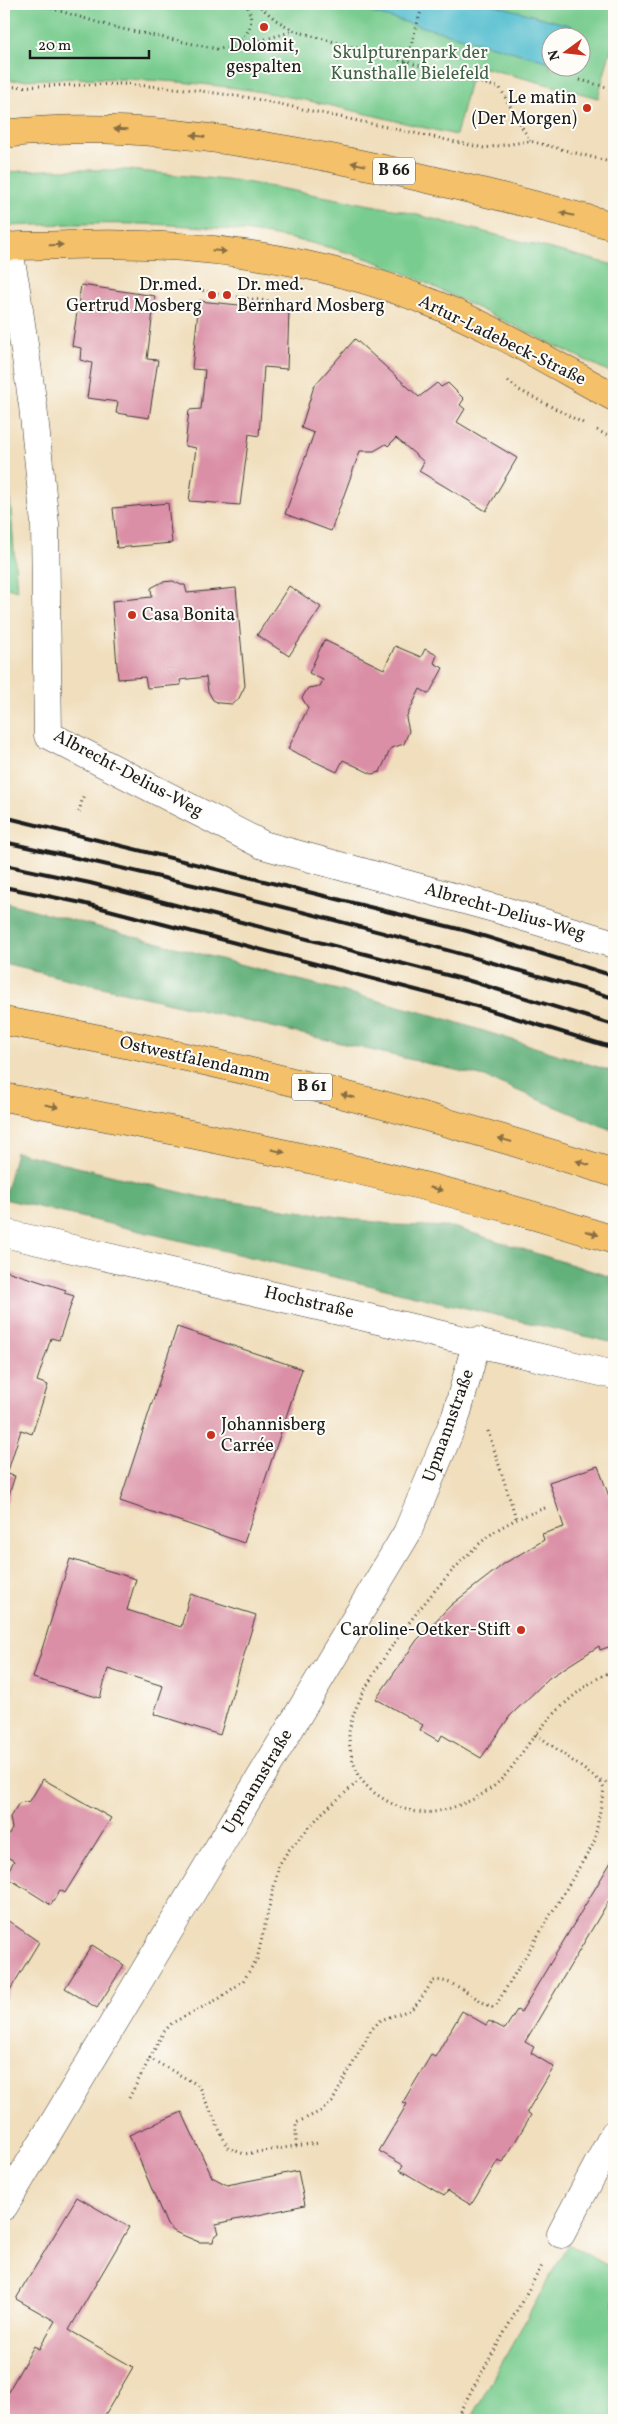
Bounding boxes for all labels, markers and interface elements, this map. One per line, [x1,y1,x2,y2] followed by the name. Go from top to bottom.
[258,21,270,33] marker: Dolomit, gespalten
[30,28,149,60] scale bar
[540,28,590,78] north arrow
[226,34,302,80] place label: Dolomit, gespalten
[38,36,71,57] text: 20 m
[330,41,490,87] park label: Skulpturenpark der Kunsthalle Bielefeld
[544,48,565,62] text: N
[472,86,577,132] place label: Le matin (Der Morgen)
[581,102,593,114] marker: Le matin (Der Morgen)
[113,124,129,132] one-way arrow
[190,132,206,140] one-way arrow
[373,158,415,185] road number: B 66
[350,159,366,167] one-way arrow
[560,210,575,218] one-way arrow
[49,241,65,249] one-way arrow
[211,247,227,255] one-way arrow
[66,273,202,319] place label: Dr.med. Gertrud Mosberg
[237,273,385,319] place label: Dr. med. Bernhard Mosberg
[206,289,218,301] marker: Dr.med. Gertrud Mosberg
[221,289,233,301] marker: Dr. med. Bernhard Mosberg
[414,290,590,392] street label: Artur-Ladebeck-Straße
[142,603,235,628] place label: Casa Bonita
[126,609,138,621] marker: Casa Bonita
[49,724,207,824] street label: Albrecht-Delius-Weg
[422,877,588,947] street label: Albrecht-Delius-Weg
[117,1030,273,1090] street label: Ostwestfalendamm
[292,1074,332,1100] road number: B 61
[341,1092,356,1100] one-way arrow
[44,1102,59,1110] one-way arrow
[497,1135,512,1143] one-way arrow
[270,1147,285,1155] one-way arrow
[575,1159,590,1167] one-way arrow
[428,1185,443,1193] one-way arrow
[585,1229,600,1237] one-way arrow
[262,1281,356,1325] street label: Hochstraße
[417,1366,481,1486] street label: Upmannstraße
[221,1413,326,1459] place label: Johannisberg Carrée
[205,1429,217,1441] marker: Johannisberg Carrée
[340,1618,511,1643] place label: Caroline-Oetker-Stift
[515,1624,527,1636] marker: Caroline-Oetker-Stift
[217,1725,299,1839] street label: Upmannstraße

